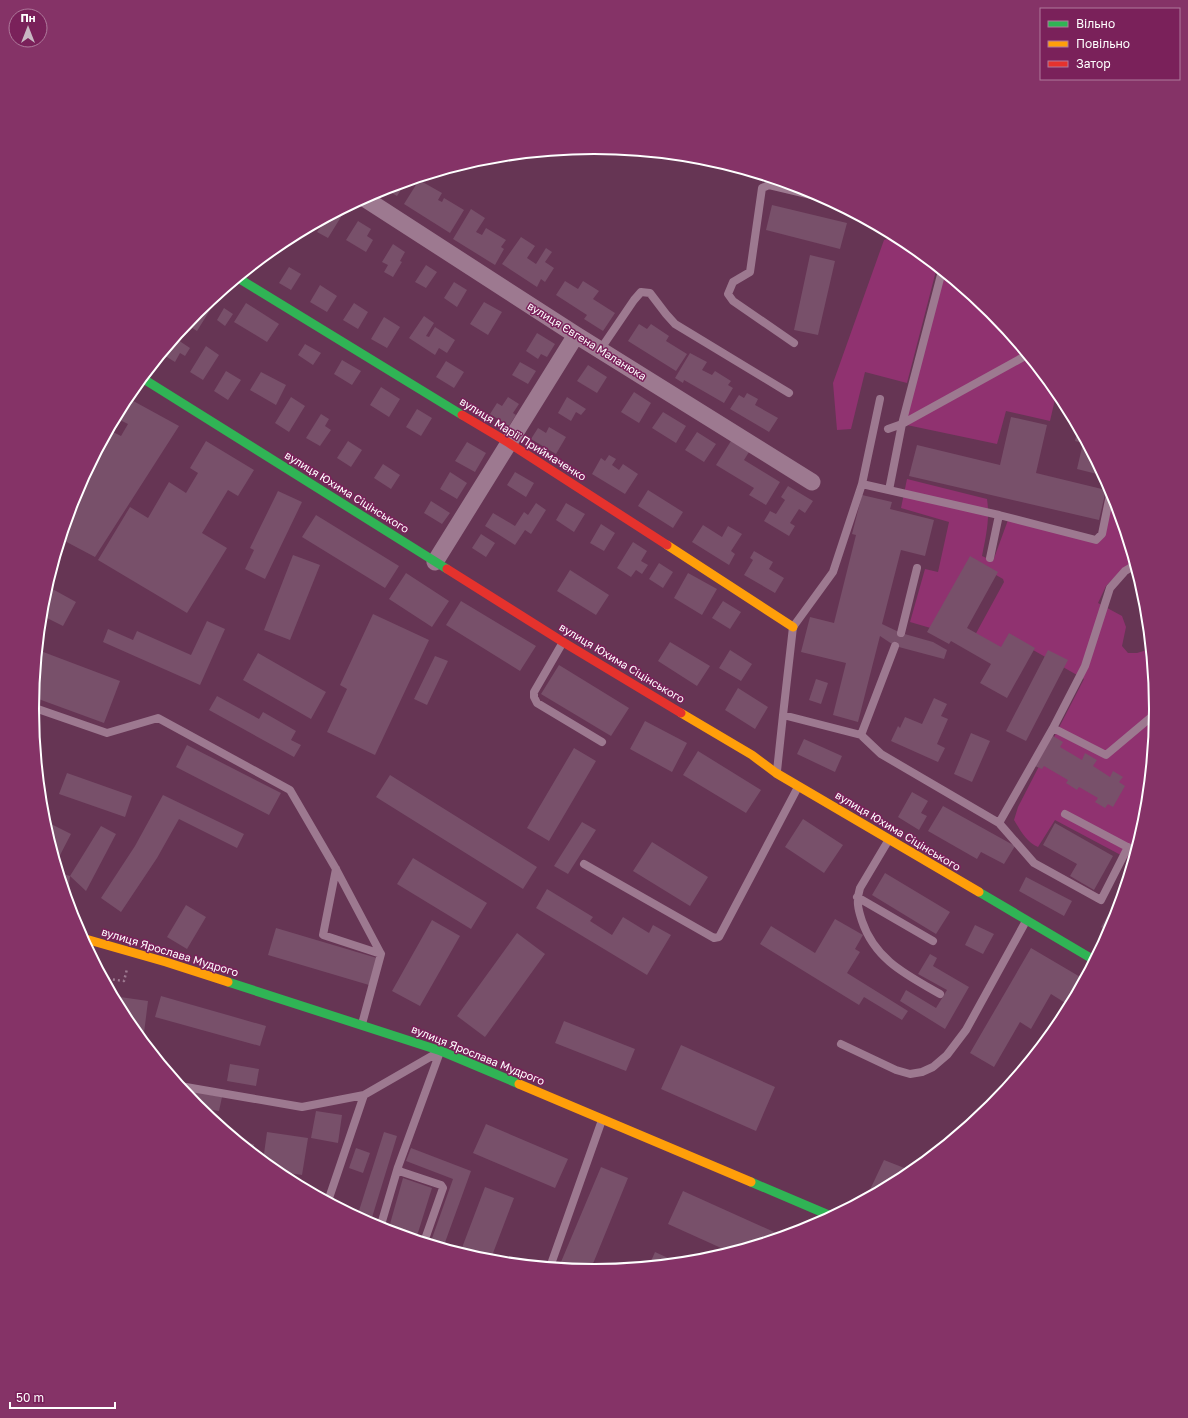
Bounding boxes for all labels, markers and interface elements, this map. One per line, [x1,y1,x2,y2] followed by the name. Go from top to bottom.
[8,8,48,48] north arrow
[1040,8,1180,80] legend
[21,11,36,24] text: Пн
[1076,16,1115,31] text: Вільно
[1076,36,1130,51] text: Повільно
[1076,56,1111,71] text: Затор
[525,299,649,383] street label: вулиця Євгена Маланюка
[458,394,589,483] street label: вулиця Марії Приймаченко
[283,448,412,535] street label: вулиця Юхима Сіцінського
[557,620,688,705] street label: вулиця Юхима Сіцінського
[833,788,964,873] street label: вулиця Юхима Сіцінського
[100,924,241,979] street label: вулиця Ярослава Мудрого
[410,1022,547,1087] street label: вулиця Ярослава Мудрого
[10,1384,115,1410] scale bar
[16,1390,44,1405] text: 50 m

